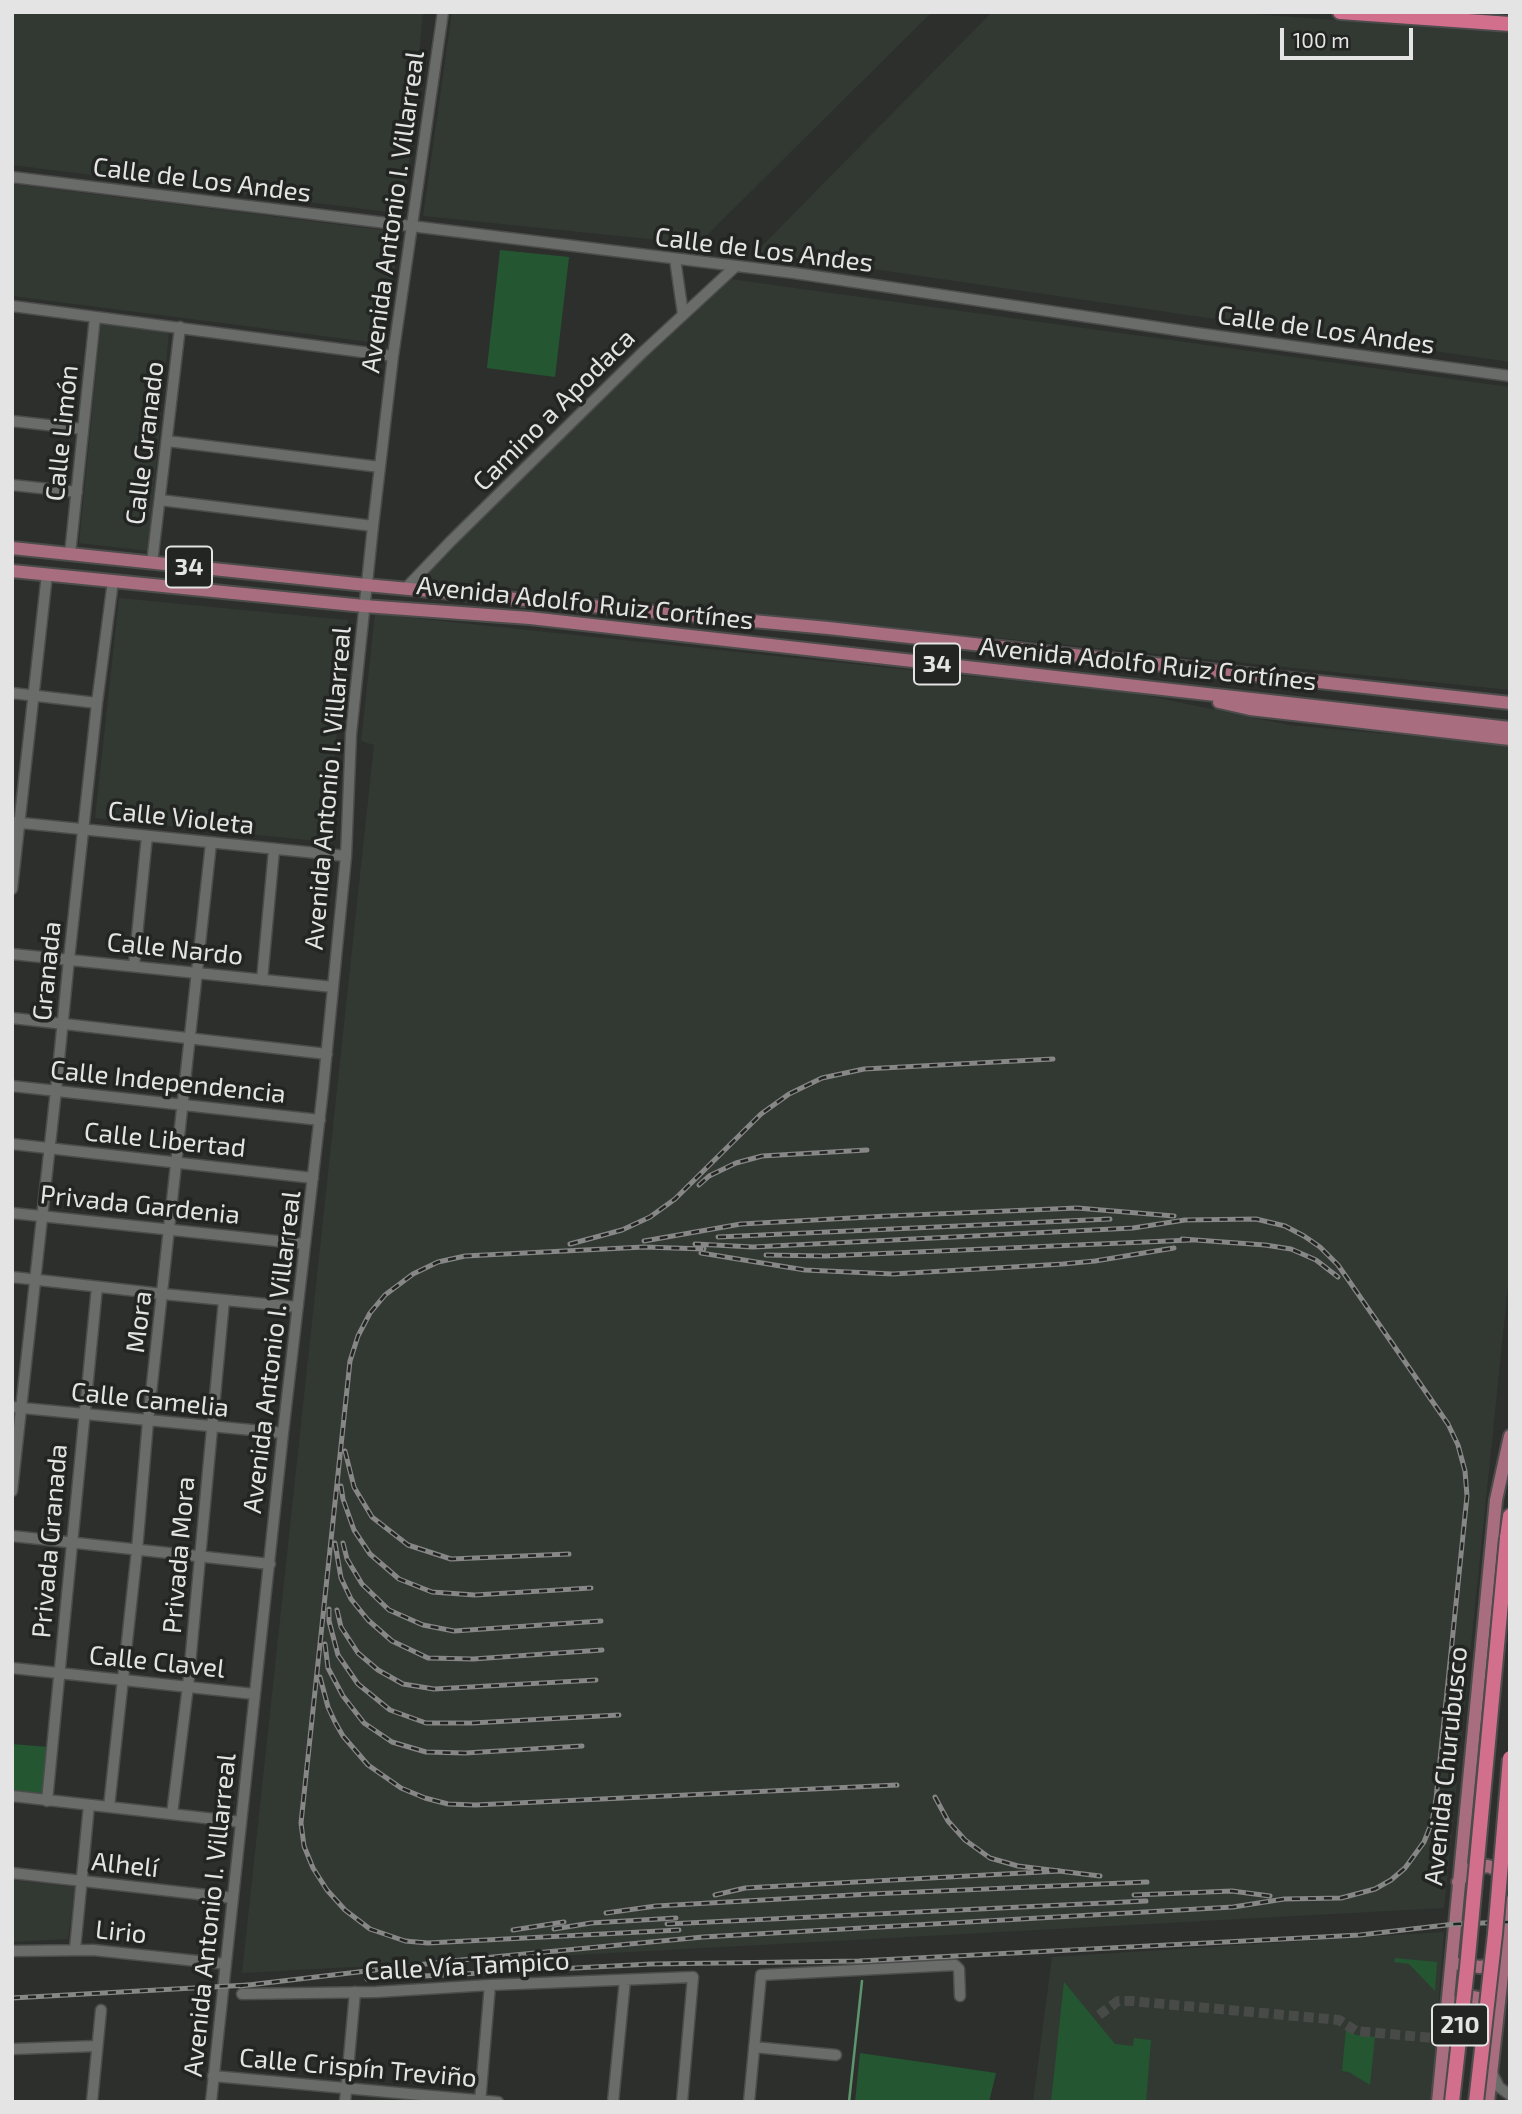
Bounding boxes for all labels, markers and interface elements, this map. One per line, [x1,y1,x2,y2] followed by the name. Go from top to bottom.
[1284,14,1417,58] scale bar
[1293,27,1350,52] text: 100 m
[355,49,431,375] street label: Avenida Antonio I. Villarreal
[91,151,313,209] street label: Calle de Los Andes
[653,221,875,279] street label: Calle de Los Andes
[1215,299,1437,361] street label: Calle de Los Andes
[467,323,641,497] street label: Camino a Apodaca
[120,360,170,526] street label: Calle Granado
[39,363,85,503] street label: Calle Limón
[166,546,212,588] road number: 34
[415,570,755,636] street label: Avenida Adolfo Ruiz Cortínes
[298,625,358,951] street label: Avenida Antonio I. Villarreal
[978,631,1318,697] street label: Avenida Adolfo Ruiz Cortínes
[914,644,960,684] road number: 34
[106,795,256,841] street label: Calle Violeta
[26,920,68,1022] street label: Granada
[105,926,245,972] street label: Calle Nardo
[49,1054,287,1110] street label: Calle Independencia
[83,1116,247,1164] street label: Calle Libertad
[39,1179,241,1231] street label: Privada Gardenia
[237,1189,307,1515] street label: Avenida Antonio I. Villarreal
[120,1289,158,1355] street label: Mora
[70,1376,230,1424] street label: Calle Camelia
[26,1443,74,1639] street label: Privada Granada
[157,1475,201,1635] street label: Privada Mora
[88,1639,226,1685] street label: Calle Clavel
[1418,1645,1474,1887] street label: Avenida Churubusco
[178,1752,242,2078] street label: Avenida Antonio I. Villarreal
[90,1846,160,1884] street label: Alhelí
[94,1914,148,1950] street label: Lirio
[364,1945,570,1987] street label: Calle Vía Tampico
[1432,2004,1488,2046] road number: 210
[238,2042,478,2094] street label: Calle Crispín Treviño

